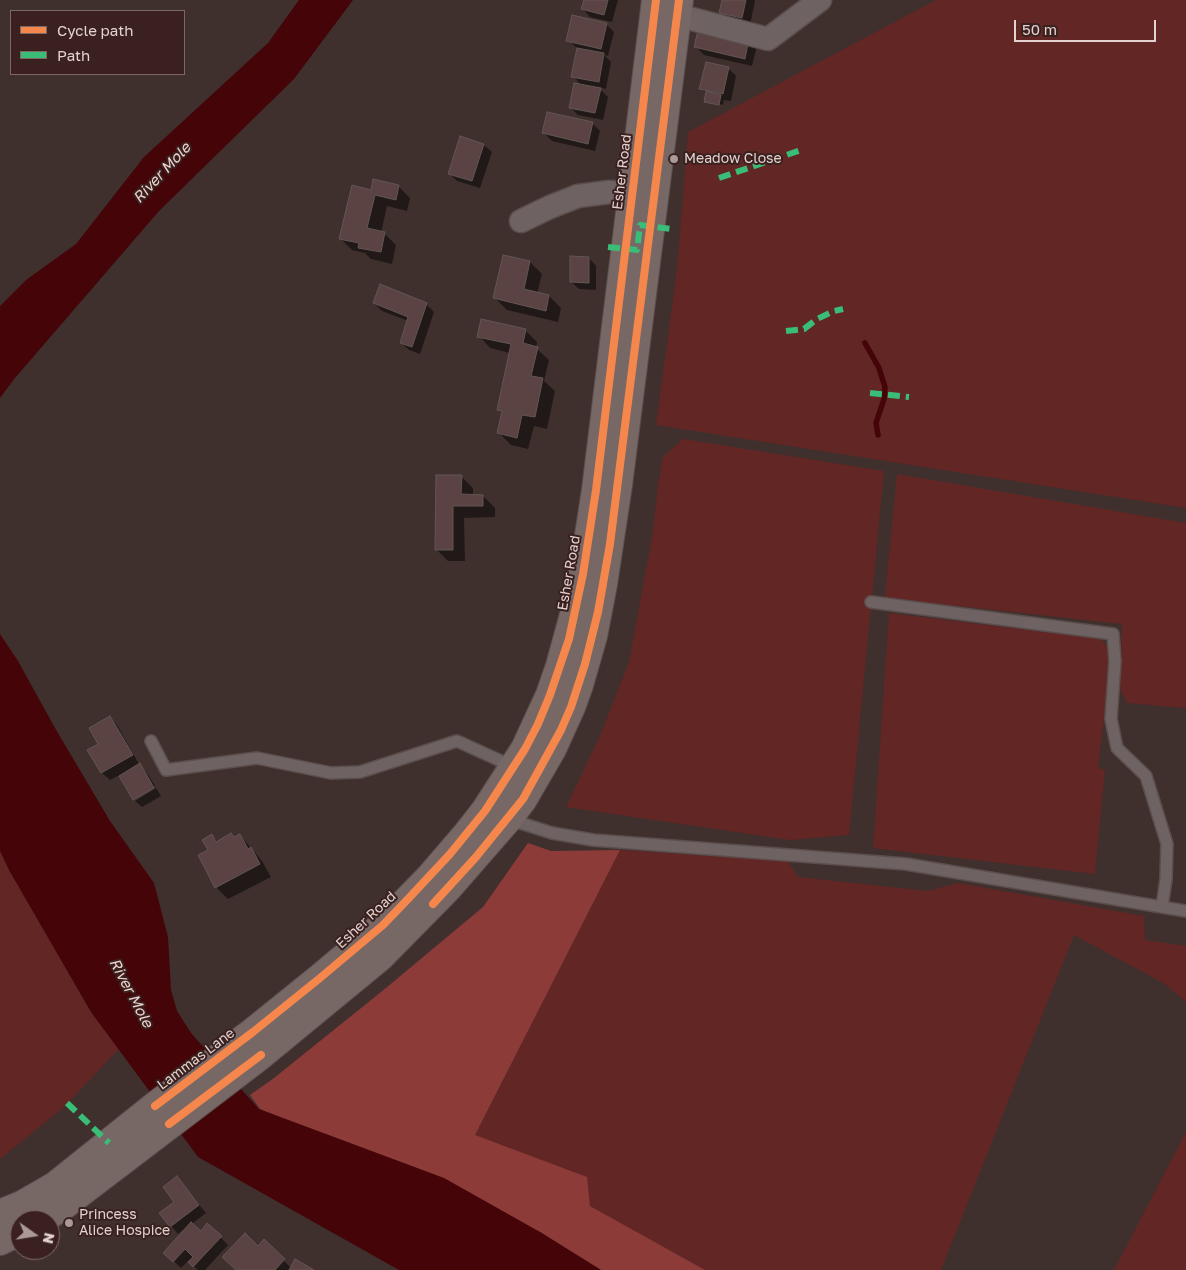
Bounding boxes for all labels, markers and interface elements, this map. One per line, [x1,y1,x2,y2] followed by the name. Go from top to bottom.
[10,10,185,75] legend
[1016,10,1158,42] scale bar
[1022,20,1057,38] text: 50 m
[57,21,133,39] text: Cycle path
[57,46,90,64] text: Path
[609,133,635,211] street label: Esher Road
[130,139,194,207] water label: River Mole
[684,151,782,167] place label: Meadow Close
[668,153,680,165] marker: Meadow Close
[554,534,584,612] street label: Esher Road
[332,888,400,952] street label: Esher Road
[105,955,157,1031] water label: River Mole
[154,1024,238,1094] street label: Lammas Lane
[79,1207,170,1240] place label: Princess Alice Hospice
[10,1210,60,1260] north arrow
[63,1217,75,1229] marker: Princess Alice Hospice
[40,1231,59,1245] text: N

